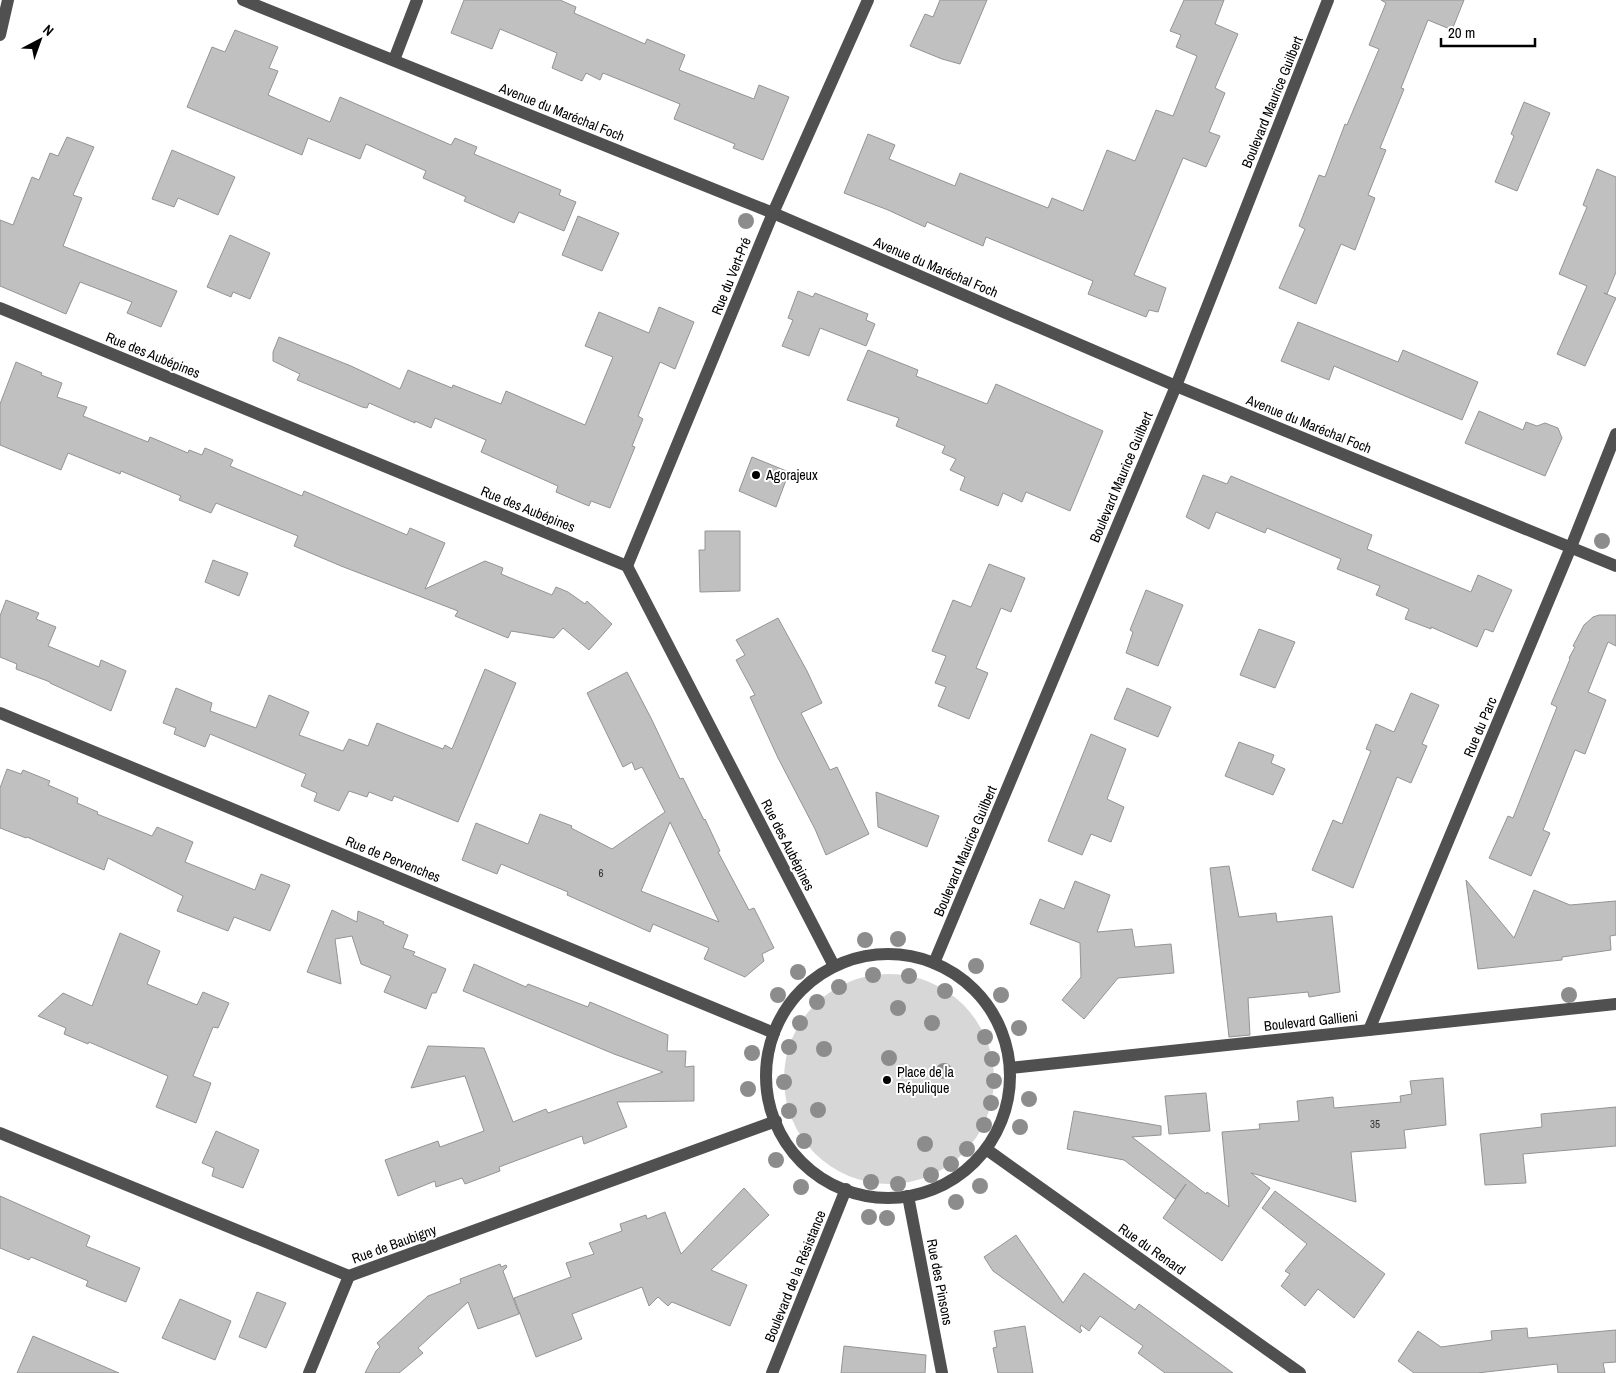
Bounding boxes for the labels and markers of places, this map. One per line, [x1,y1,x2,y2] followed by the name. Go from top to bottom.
[765,466,818,484] place label: Agorajeux
[750,469,762,481] marker: Agorajeux
[897,1063,954,1097] place label: Place de la Répulique
[881,1074,893,1086] marker: Place de la Répulique

